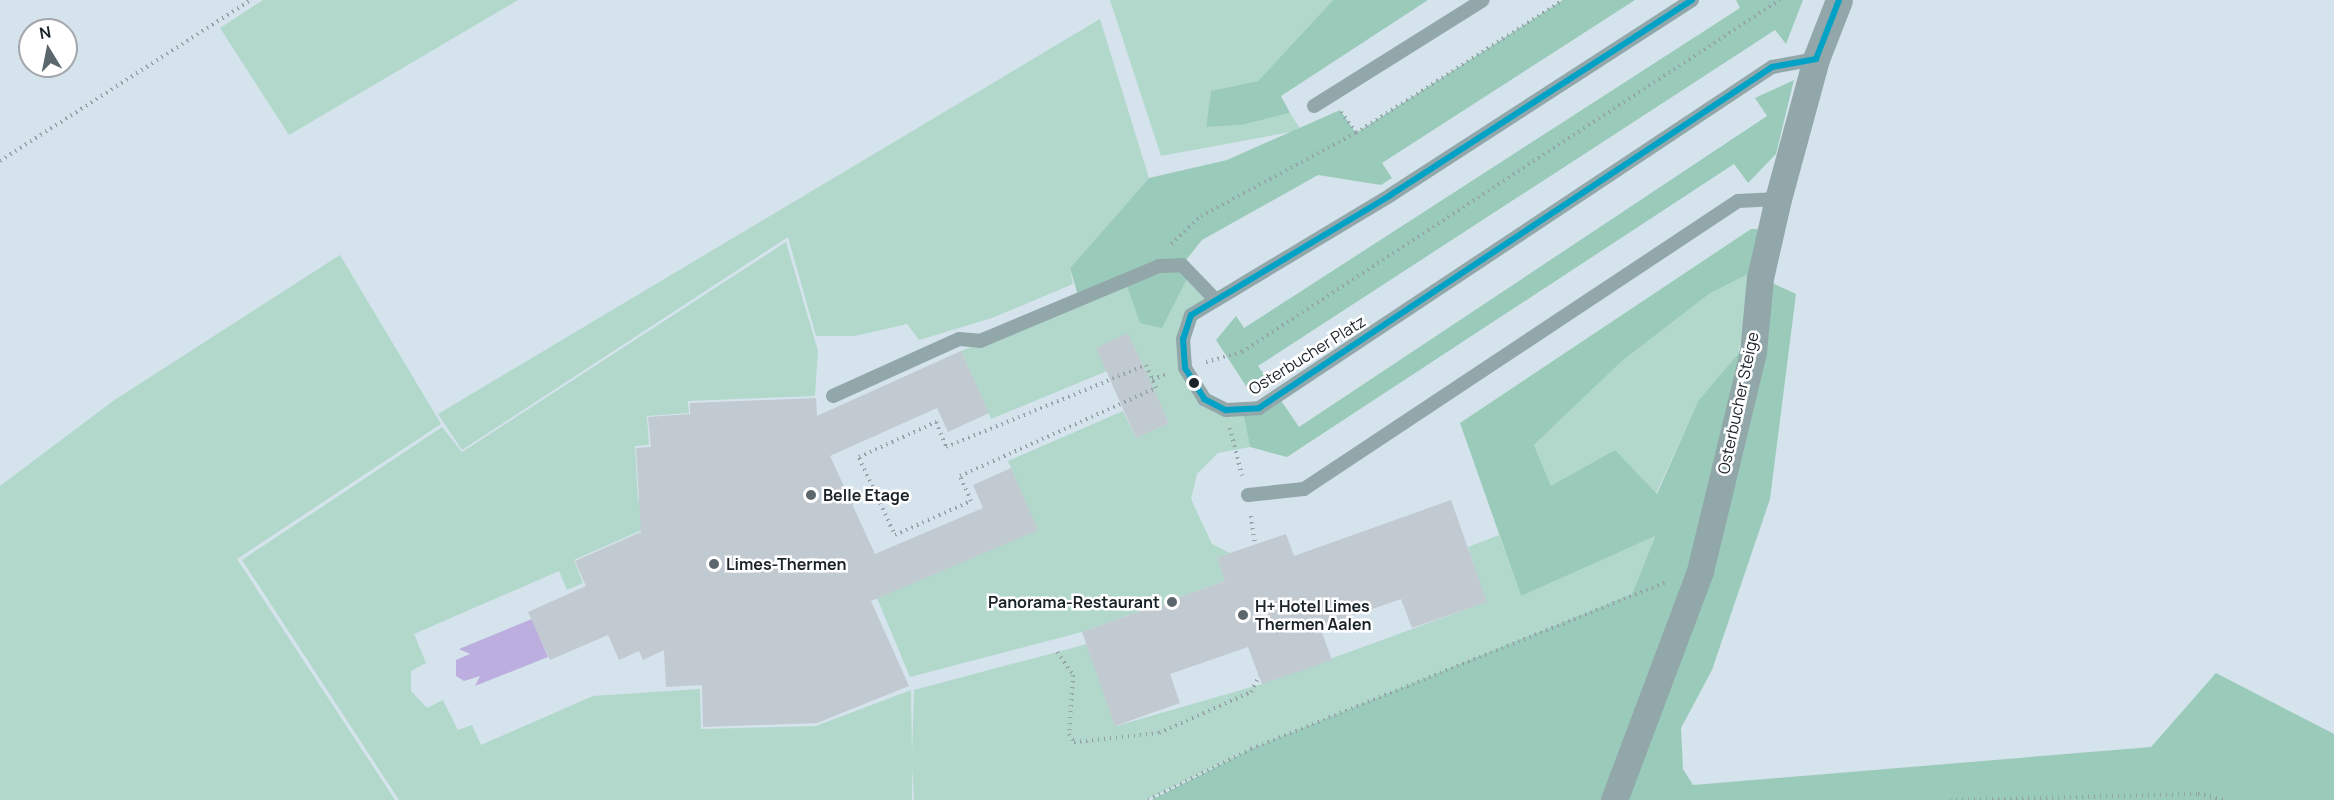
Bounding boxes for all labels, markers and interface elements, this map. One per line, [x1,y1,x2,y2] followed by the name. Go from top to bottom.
[18,18,78,78] north arrow
[38,20,53,44] text: N
[1245,311,1369,399] street label: Osterbucher Platz
[1714,330,1762,476] street label: Osterbucher Steige
[1188,377,1200,389] unlabelled marker
[823,485,910,505] place label: Belle Etage
[804,488,818,502] marker: Belle Etage
[726,554,846,574] place label: Limes-Thermen
[707,557,721,571] marker: Limes-Thermen
[988,592,1160,612] place label: Panorama-Restaurant
[1165,595,1179,609] marker: Panorama-Restaurant
[1255,596,1371,634] place label: H+ Hotel Limes Thermen Aalen
[1236,608,1250,622] marker: H+ Hotel Limes Thermen Aalen

